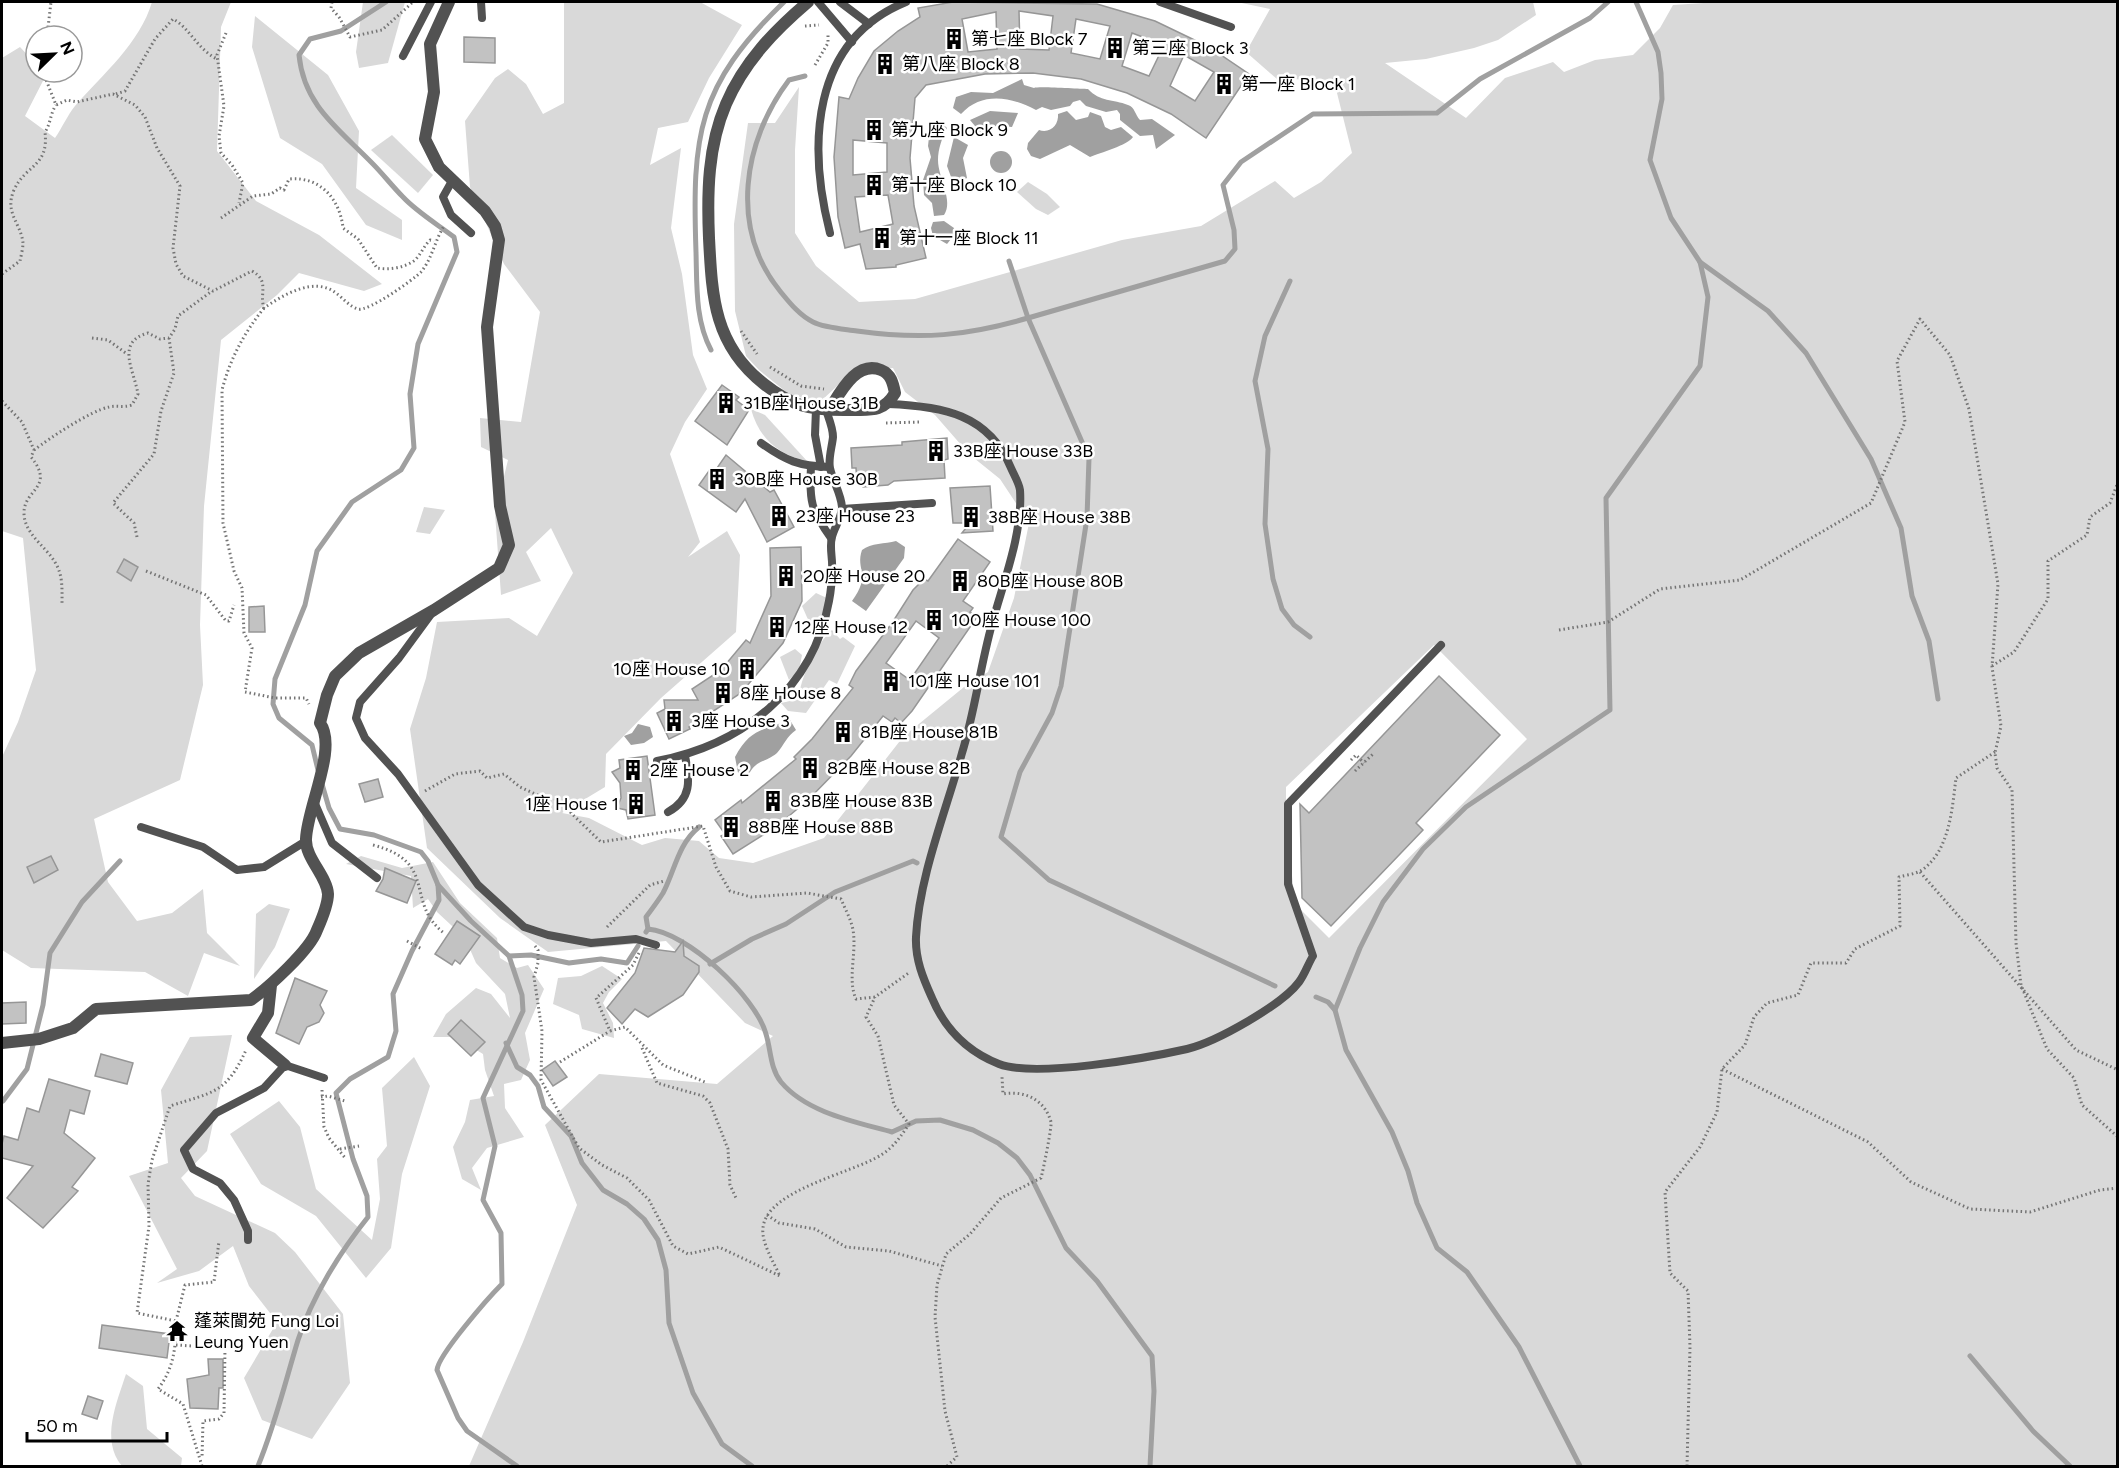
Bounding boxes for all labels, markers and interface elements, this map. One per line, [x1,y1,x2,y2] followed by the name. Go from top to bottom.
[24,24,84,84] north arrow
[942,27,966,51] building icon: 第七座 Block 7
[971,28,1088,50] place label: 第七座 Block 7
[1103,36,1127,60] building icon: 第三座 Block 3
[1132,37,1249,59] place label: 第三座 Block 3
[56,39,78,58] text: N
[873,52,897,76] building icon: 第八座 Block 8
[902,53,1020,75] place label: 第八座 Block 8
[1212,72,1236,96] building icon: 第一座 Block 1
[1241,73,1355,95] place label: 第一座 Block 1
[862,118,886,142] building icon: 第九座 Block 9
[891,119,1008,141] place label: 第九座 Block 9
[862,173,886,197] building icon: 第十座 Block 10
[891,174,1017,196] place label: 第十座 Block 10
[870,226,894,250] building icon: 第十一座 Block 11
[899,227,1039,249] place label: 第十一座 Block 11
[714,391,738,415] building icon: 31B座 House 31B
[743,392,879,414] place label: 31B座 House 31B
[924,439,948,463] building icon: 33B座 House 33B
[953,440,1093,462] place label: 33B座 House 33B
[705,467,729,491] building icon: 30B座 House 30B
[734,468,878,490] place label: 30B座 House 30B
[767,504,791,528] building icon: 23座 House 23
[796,505,915,527] place label: 23座 House 23
[959,505,983,529] building icon: 38B座 House 38B
[988,506,1131,528] place label: 38B座 House 38B
[774,564,798,588] building icon: 20座 House 20
[803,565,925,587] place label: 20座 House 20
[948,569,972,593] building icon: 80B座 House 80B
[977,570,1123,592] place label: 80B座 House 80B
[922,608,946,632] building icon: 100座 House 100
[951,609,1091,631] place label: 100座 House 100
[765,615,789,639] building icon: 12座 House 12
[794,616,908,638] place label: 12座 House 12
[735,657,759,681] building icon: 10座 House 10
[613,658,730,680] place label: 10座 House 10
[879,669,903,693] building icon: 101座 House 101
[908,670,1040,692] place label: 101座 House 101
[711,681,735,705] building icon: 8座 House 8
[740,682,841,704] place label: 8座 House 8
[662,709,686,733] building icon: 3座 House 3
[691,710,790,732] place label: 3座 House 3
[831,720,855,744] building icon: 81B座 House 81B
[860,721,998,743] place label: 81B座 House 81B
[798,756,822,780] building icon: 82B座 House 82B
[827,757,970,779] place label: 82B座 House 82B
[621,758,645,782] building icon: 2座 House 2
[650,759,749,781] place label: 2座 House 2
[761,789,785,813] building icon: 83B座 House 83B
[790,790,933,812] place label: 83B座 House 83B
[624,792,648,816] building icon: 1座 House 1
[525,793,619,815] place label: 1座 House 1
[719,815,743,839] building icon: 88B座 House 88B
[748,816,893,838] place label: 88B座 House 88B
[194,1310,339,1353] place label: 蓬萊閬苑 Fung Loi Leung Yuen
[165,1319,189,1343] temple icon: 蓬萊閬苑 Fung Loi Leung Yuen
[27,1405,166,1443] scale bar
[36,1415,78,1437] text: 50 m

